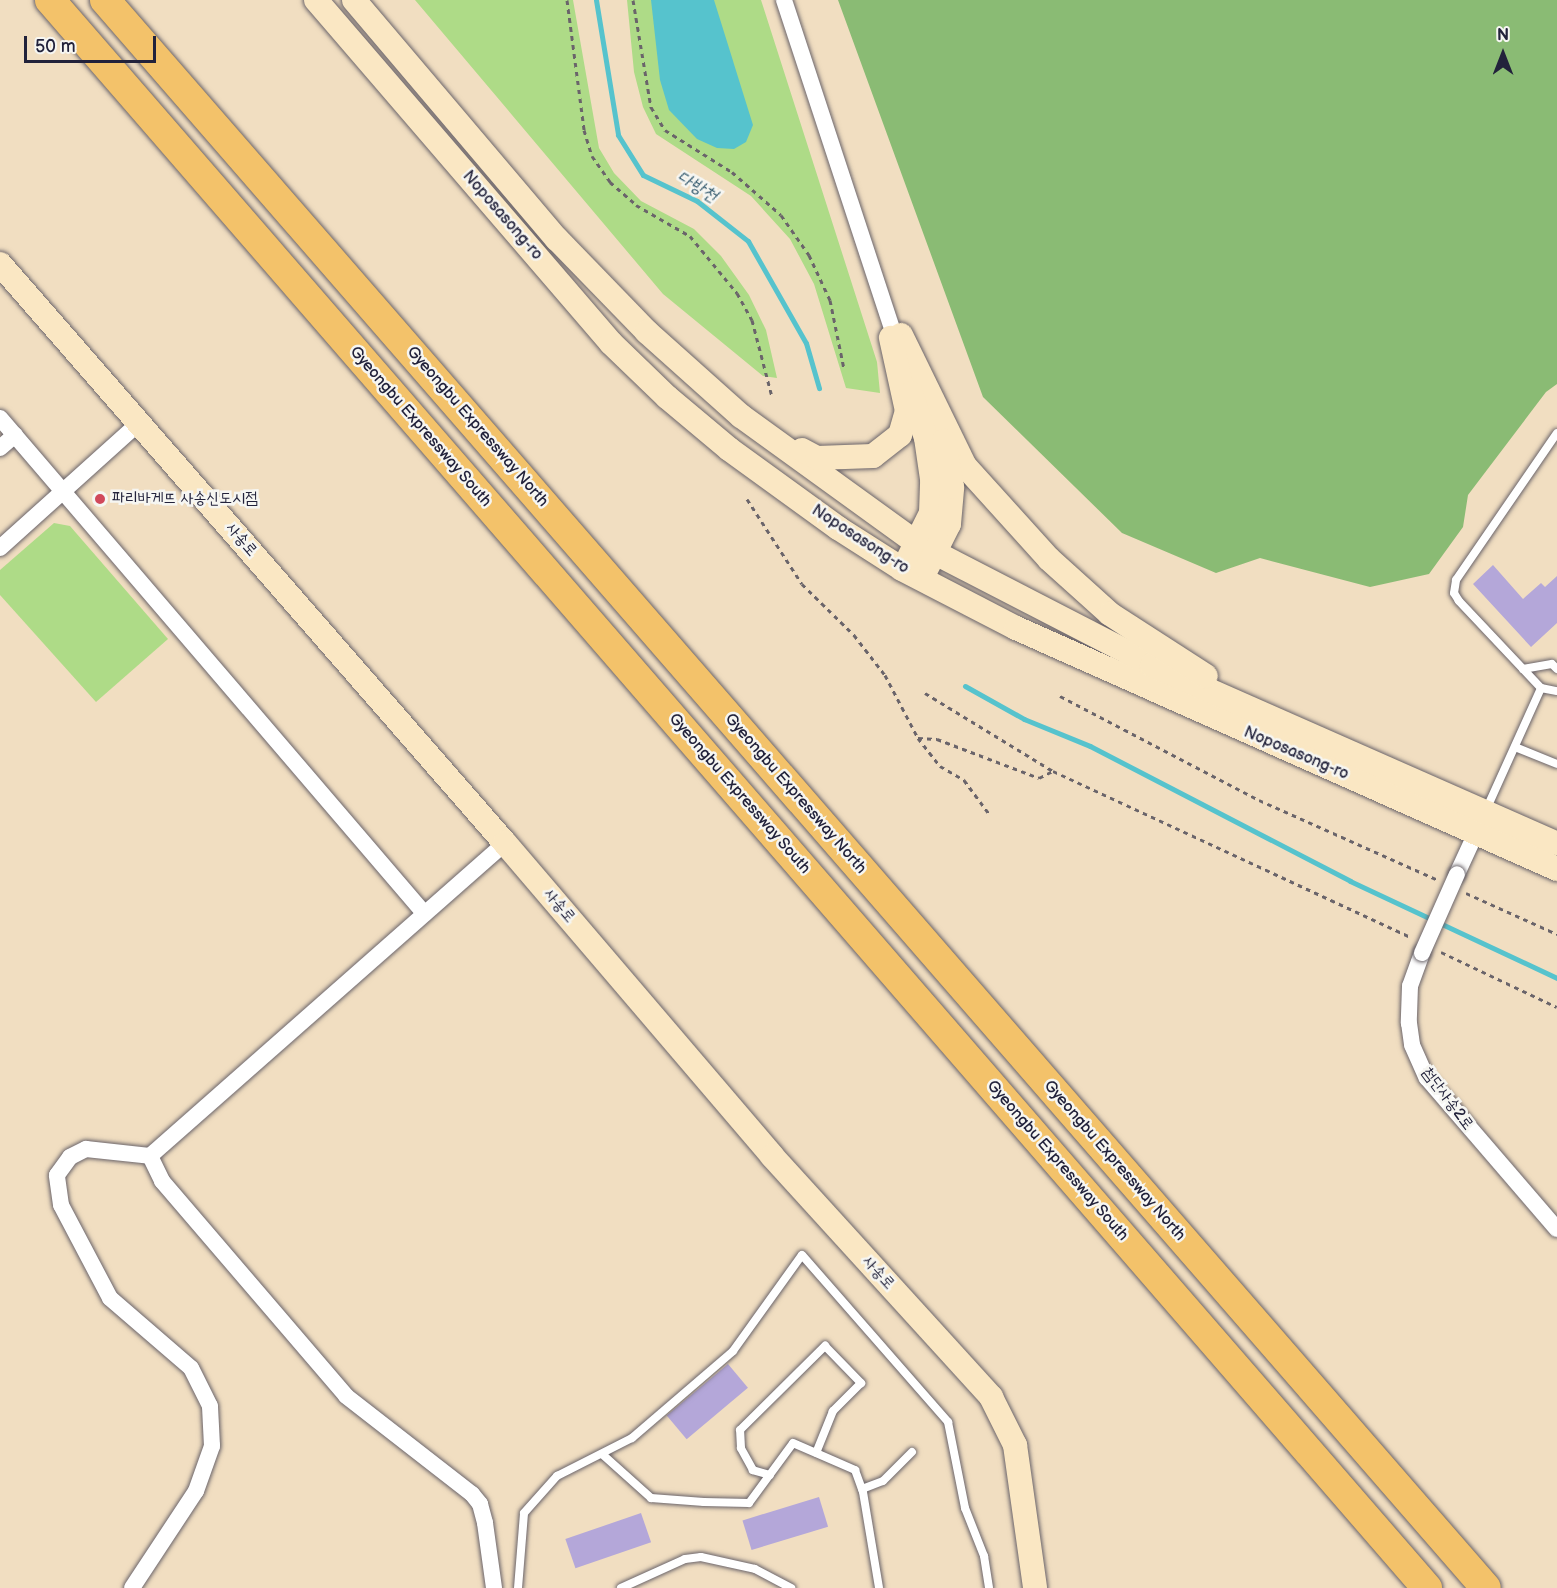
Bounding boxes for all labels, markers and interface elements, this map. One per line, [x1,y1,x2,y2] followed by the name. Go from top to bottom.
[27,24,159,62] scale bar
[1473,24,1533,84] north arrow
[1497,26,1509,45] text: N
[35,36,76,57] text: 50 m
[458,167,546,265] street label: Noposasong-ro
[673,167,721,207] water label: 다방천
[345,342,495,512] street label: Gyeongbu Expressway South
[402,342,552,512] street label: Gyeongbu Expressway North
[112,489,258,509] place label: 파리바게뜨 사송신도시점
[93,492,107,506] marker: 파리바게뜨 사송신도시점
[808,501,912,579] street label: Noposasong-ro
[221,519,261,561] street label: 사송로
[664,709,814,879] street label: Gyeongbu Expressway South
[720,709,870,879] street label: Gyeongbu Expressway North
[1241,723,1351,785] street label: Noposasong-ro
[539,885,579,927] street label: 사송로
[1417,1064,1477,1134] street label: 첨단사송2로
[982,1076,1132,1246] street label: Gyeongbu Expressway South
[1039,1076,1189,1246] street label: Gyeongbu Expressway North
[858,1252,898,1294] street label: 사송로

